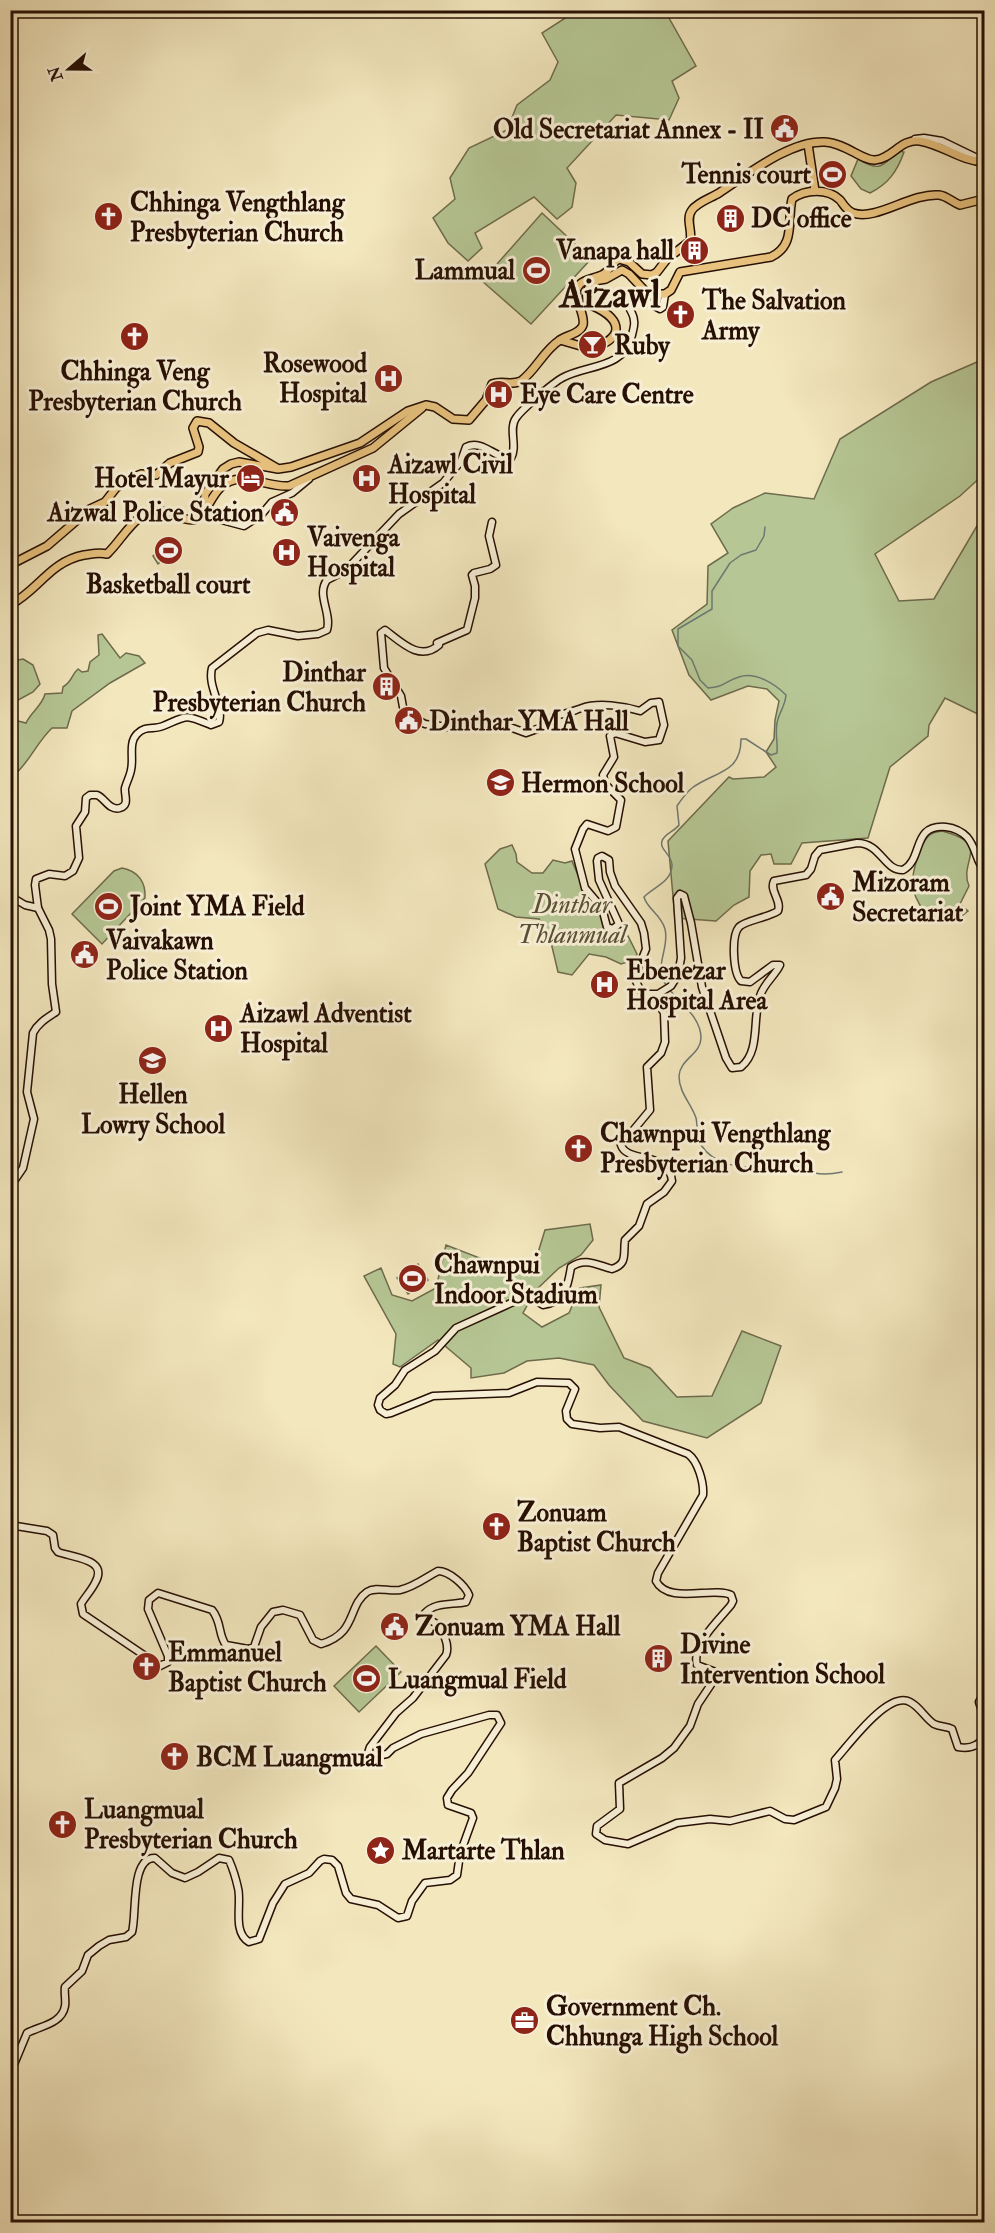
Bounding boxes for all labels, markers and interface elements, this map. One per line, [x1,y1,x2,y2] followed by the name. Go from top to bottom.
[39,39,99,99] north arrow
[44,63,68,85] text: N
[769,113,801,145] public building icon: Old Secretariat Annex - II
[493,114,764,146] place label: Old Secretariat Annex - II
[816,158,848,190] sports icon: Tennis court
[681,159,812,191] place label: Tennis court
[130,187,346,250] place label: Chhinga Vengthlang Presbyterian Church
[93,201,125,233] church icon: Chhinga Vengthlang Presbyterian Church
[714,202,746,234] building icon: DC office
[751,203,852,235] place label: DC office
[679,234,711,266] building icon: Vanapa hall
[555,235,674,268] place label: Vanapa hall
[520,254,552,286] sports icon: Lammual
[415,255,515,287] place label: Lammual
[558,271,661,319] district label: Aizawl
[701,285,847,348] place label: The Salvation Army
[665,299,697,331] church icon: The Salvation Army
[119,321,151,353] church icon: Chhinga Veng Presbyterian Church
[577,329,609,361] bar icon: Ruby
[614,330,671,363] place label: Ruby
[263,348,367,411] place label: Rosewood Hospital
[28,356,242,419] place label: Chhinga Veng Presbyterian Church
[372,362,404,394] hospital icon: Rosewood Hospital
[483,378,515,410] hospital icon: Eye Care Centre
[520,379,694,412] place label: Eye Care Centre
[387,449,513,512] place label: Aizawl Civil Hospital
[234,462,266,494] hotel icon: Hotel Mayur
[94,463,229,496] place label: Hotel Mayur
[351,463,383,495] hospital icon: Aizawl Civil Hospital
[269,496,301,528] public building icon: Aizwal Police Station
[46,497,265,529] place label: Aizwal Police Station
[306,522,401,585] place label: Vaivenga Hospital
[152,534,184,566] sports icon: Basketball court
[270,536,302,568] hospital icon: Vaivenga Hospital
[86,569,251,601] place label: Basketball court
[152,657,366,720] place label: Dinthar Presbyterian Church
[371,671,403,703] building icon: Dinthar Presbyterian Church
[392,705,424,737] public building icon: Dinthar YMA Hall
[429,706,629,738] place label: Dinthar YMA Hall
[484,767,516,799] school or university icon: Hermon School
[521,768,685,800] place label: Hermon School
[851,867,964,929] place label: Mizoram Secretariat
[815,881,847,913] public building icon: Mizoram Secretariat
[517,889,628,951] park label: Dinthar Thlanmual
[93,890,125,922] sports icon: Joint YMA Field
[128,891,305,923] place label: Joint YMA Field
[105,925,248,987] place label: Vaivakawn Police Station
[69,939,101,971] public building icon: Vaivakawn Police Station
[626,955,768,1018] place label: Ebenezar Hospital Area
[589,969,621,1001] hospital icon: Ebenezar Hospital Area
[239,998,412,1061] place label: Aizawl Adventist Hospital
[203,1012,235,1044] hospital icon: Aizawl Adventist Hospital
[137,1044,169,1076] school or university icon: Hellen Lowry School
[81,1079,225,1142] place label: Hellen Lowry School
[600,1118,831,1181] place label: Chawnpui Vengthlang Presbyterian Church
[563,1132,595,1164] church icon: Chawnpui Vengthlang Presbyterian Church
[434,1249,598,1311] place label: Chawnpui Indoor Stadium
[397,1263,429,1295] sports icon: Chawnpui Indoor Stadium
[517,1497,676,1560] place label: Zonuam Baptist Church
[480,1511,512,1543] church icon: Zonuam Baptist Church
[378,1610,410,1642] public building icon: Zonuam YMA Hall
[415,1611,621,1643] place label: Zonuam YMA Hall
[680,1629,885,1691] place label: Divine Intervention School
[168,1637,327,1700] place label: Emmanuel Baptist Church
[643,1643,675,1675] building icon: Divine Intervention School
[131,1651,163,1683] church icon: Emmanuel Baptist Church
[351,1663,383,1695] sports icon: Luangmual Field
[388,1664,567,1697] place label: Luangmual Field
[159,1741,191,1773] church icon: BCM Luangmual
[196,1742,383,1775] place label: BCM Luangmual
[84,1794,298,1857] place label: Luangmual Presbyterian Church
[47,1808,79,1840] church icon: Luangmual Presbyterian Church
[365,1834,397,1866] place icon: Martarte Thlan
[401,1835,565,1867] place label: Martarte Thlan
[546,1991,779,2054] place label: Government Ch. Chhunga High School
[509,2005,541,2037] office icon: Government Ch. Chhunga High School

